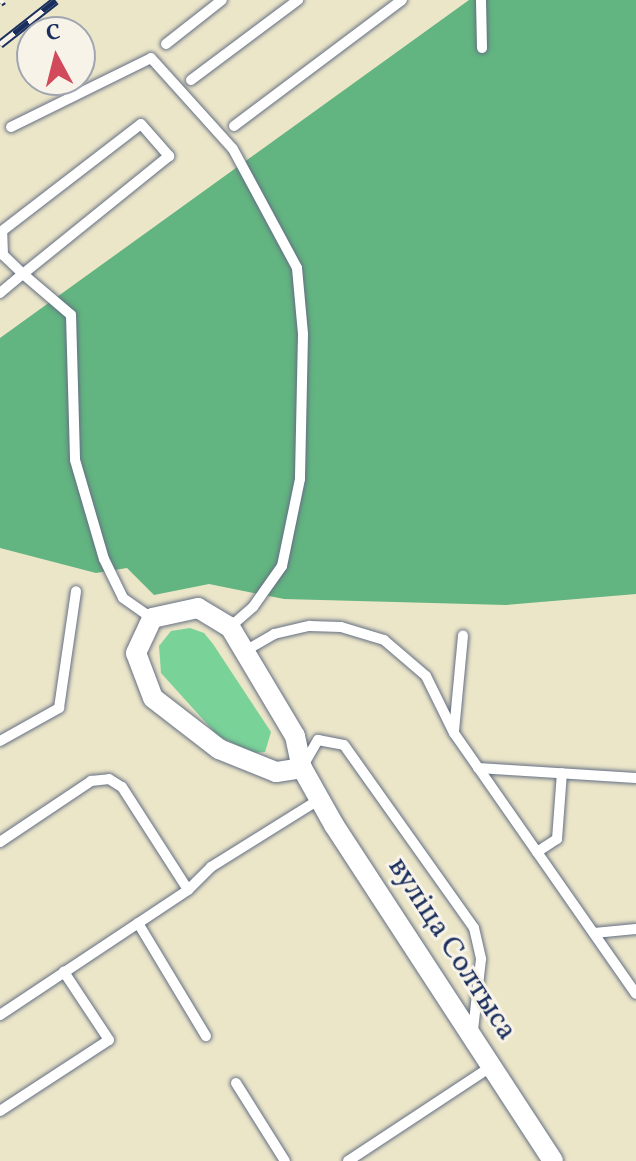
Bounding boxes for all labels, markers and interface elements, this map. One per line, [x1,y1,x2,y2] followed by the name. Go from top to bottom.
[16,16,96,96] north arrow
[44,17,62,50] text: С
[380,851,524,1047] street label: вуліца Солтыса

